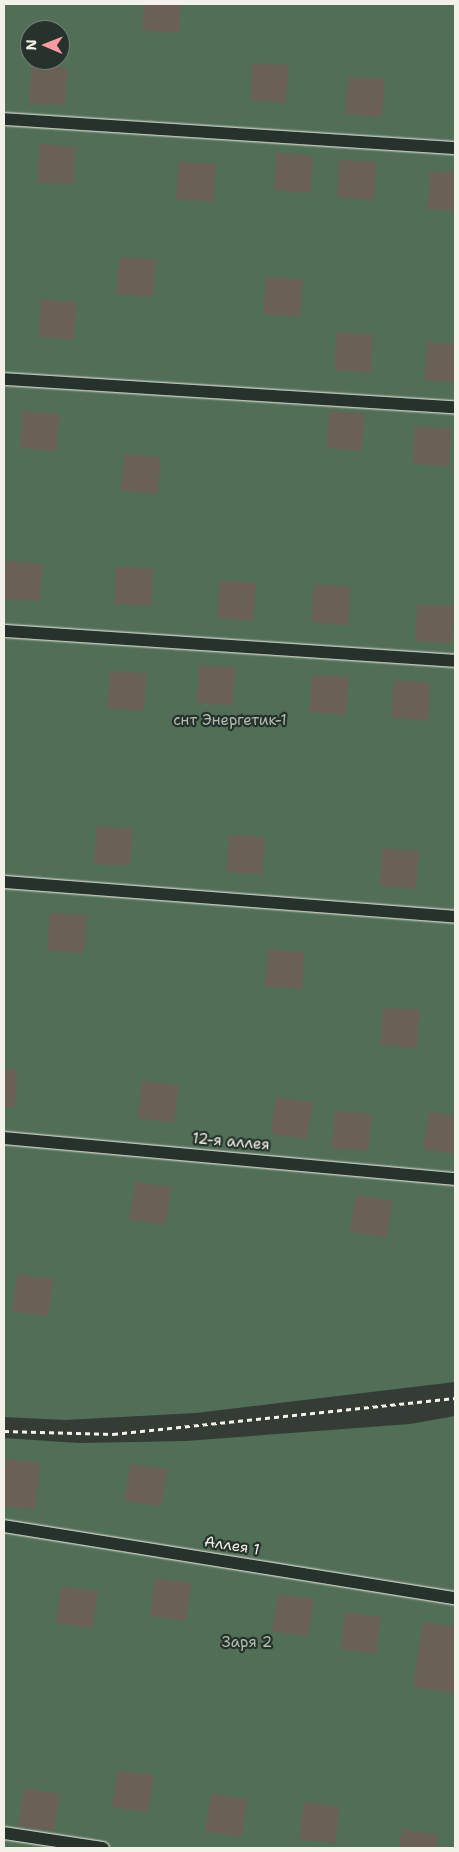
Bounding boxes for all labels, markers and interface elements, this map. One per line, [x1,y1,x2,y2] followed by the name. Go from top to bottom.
[20,20,70,70] north arrow
[22,39,40,50] text: N
[173,712,287,730] park label: снт Энергетик-1
[192,1130,270,1154] street label: 12-я аллея
[203,1533,261,1559] street label: Аллея 1
[222,1634,272,1652] park label: Заря 2

